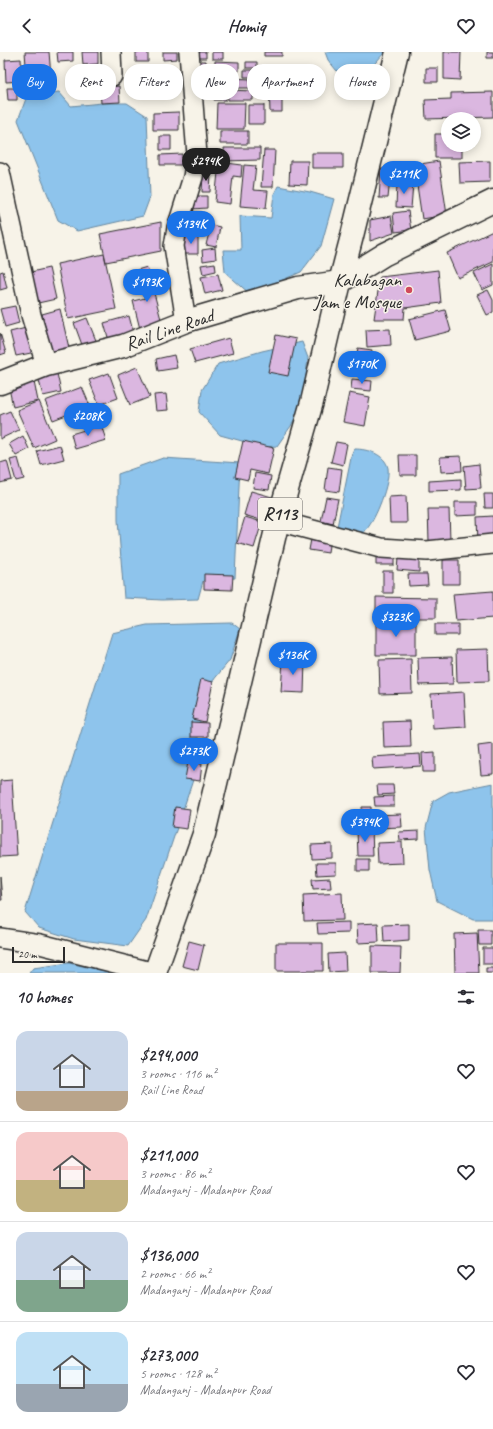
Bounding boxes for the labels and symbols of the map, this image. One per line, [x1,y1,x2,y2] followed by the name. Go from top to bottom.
[178,148,234,182] pin: $294K
[376,161,432,195] pin: $211K
[163,211,219,245] pin: $134K
[313,268,403,314] place label: Kalabagan Jam e Mosque
[119,269,175,303] pin: $193K
[404,285,414,295] marker: Kalabagan Jam e Mosque
[122,303,219,356] street label: Rail Line Road
[334,351,390,385] pin: $170K
[60,403,116,437] pin: $208K
[258,498,302,530] road number: R113
[368,604,424,638] pin: $323K
[265,642,321,676] pin: $136K
[166,738,222,772] pin: $273K
[337,809,393,843] pin: $394K
[12,945,65,964] scale bar

